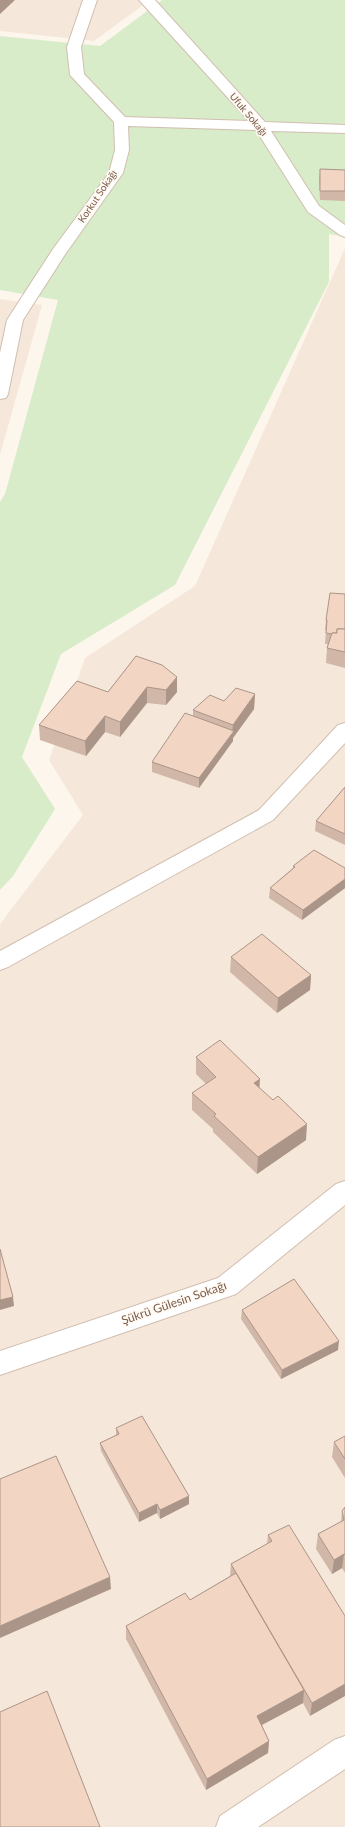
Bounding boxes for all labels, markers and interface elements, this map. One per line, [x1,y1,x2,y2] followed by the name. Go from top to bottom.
[227,90,271,138] street label: Ufuk Sokağı
[75,167,119,225] street label: Korkut Sokağı
[119,1278,228,1328] street label: Şükrü Gülesin Sokağı

